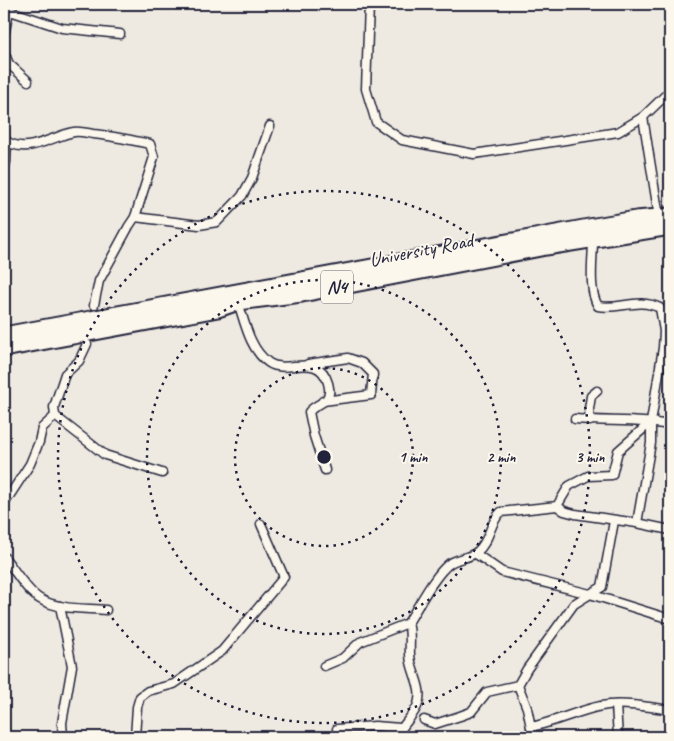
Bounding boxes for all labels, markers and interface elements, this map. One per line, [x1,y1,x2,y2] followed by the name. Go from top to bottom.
[367,227,478,272] street label: University Road
[321,270,353,304] road number: N4
[315,448,333,466] centre of rings
[399,448,428,467] text: 1 min
[487,448,516,467] text: 2 min
[576,448,605,467] text: 3 min

